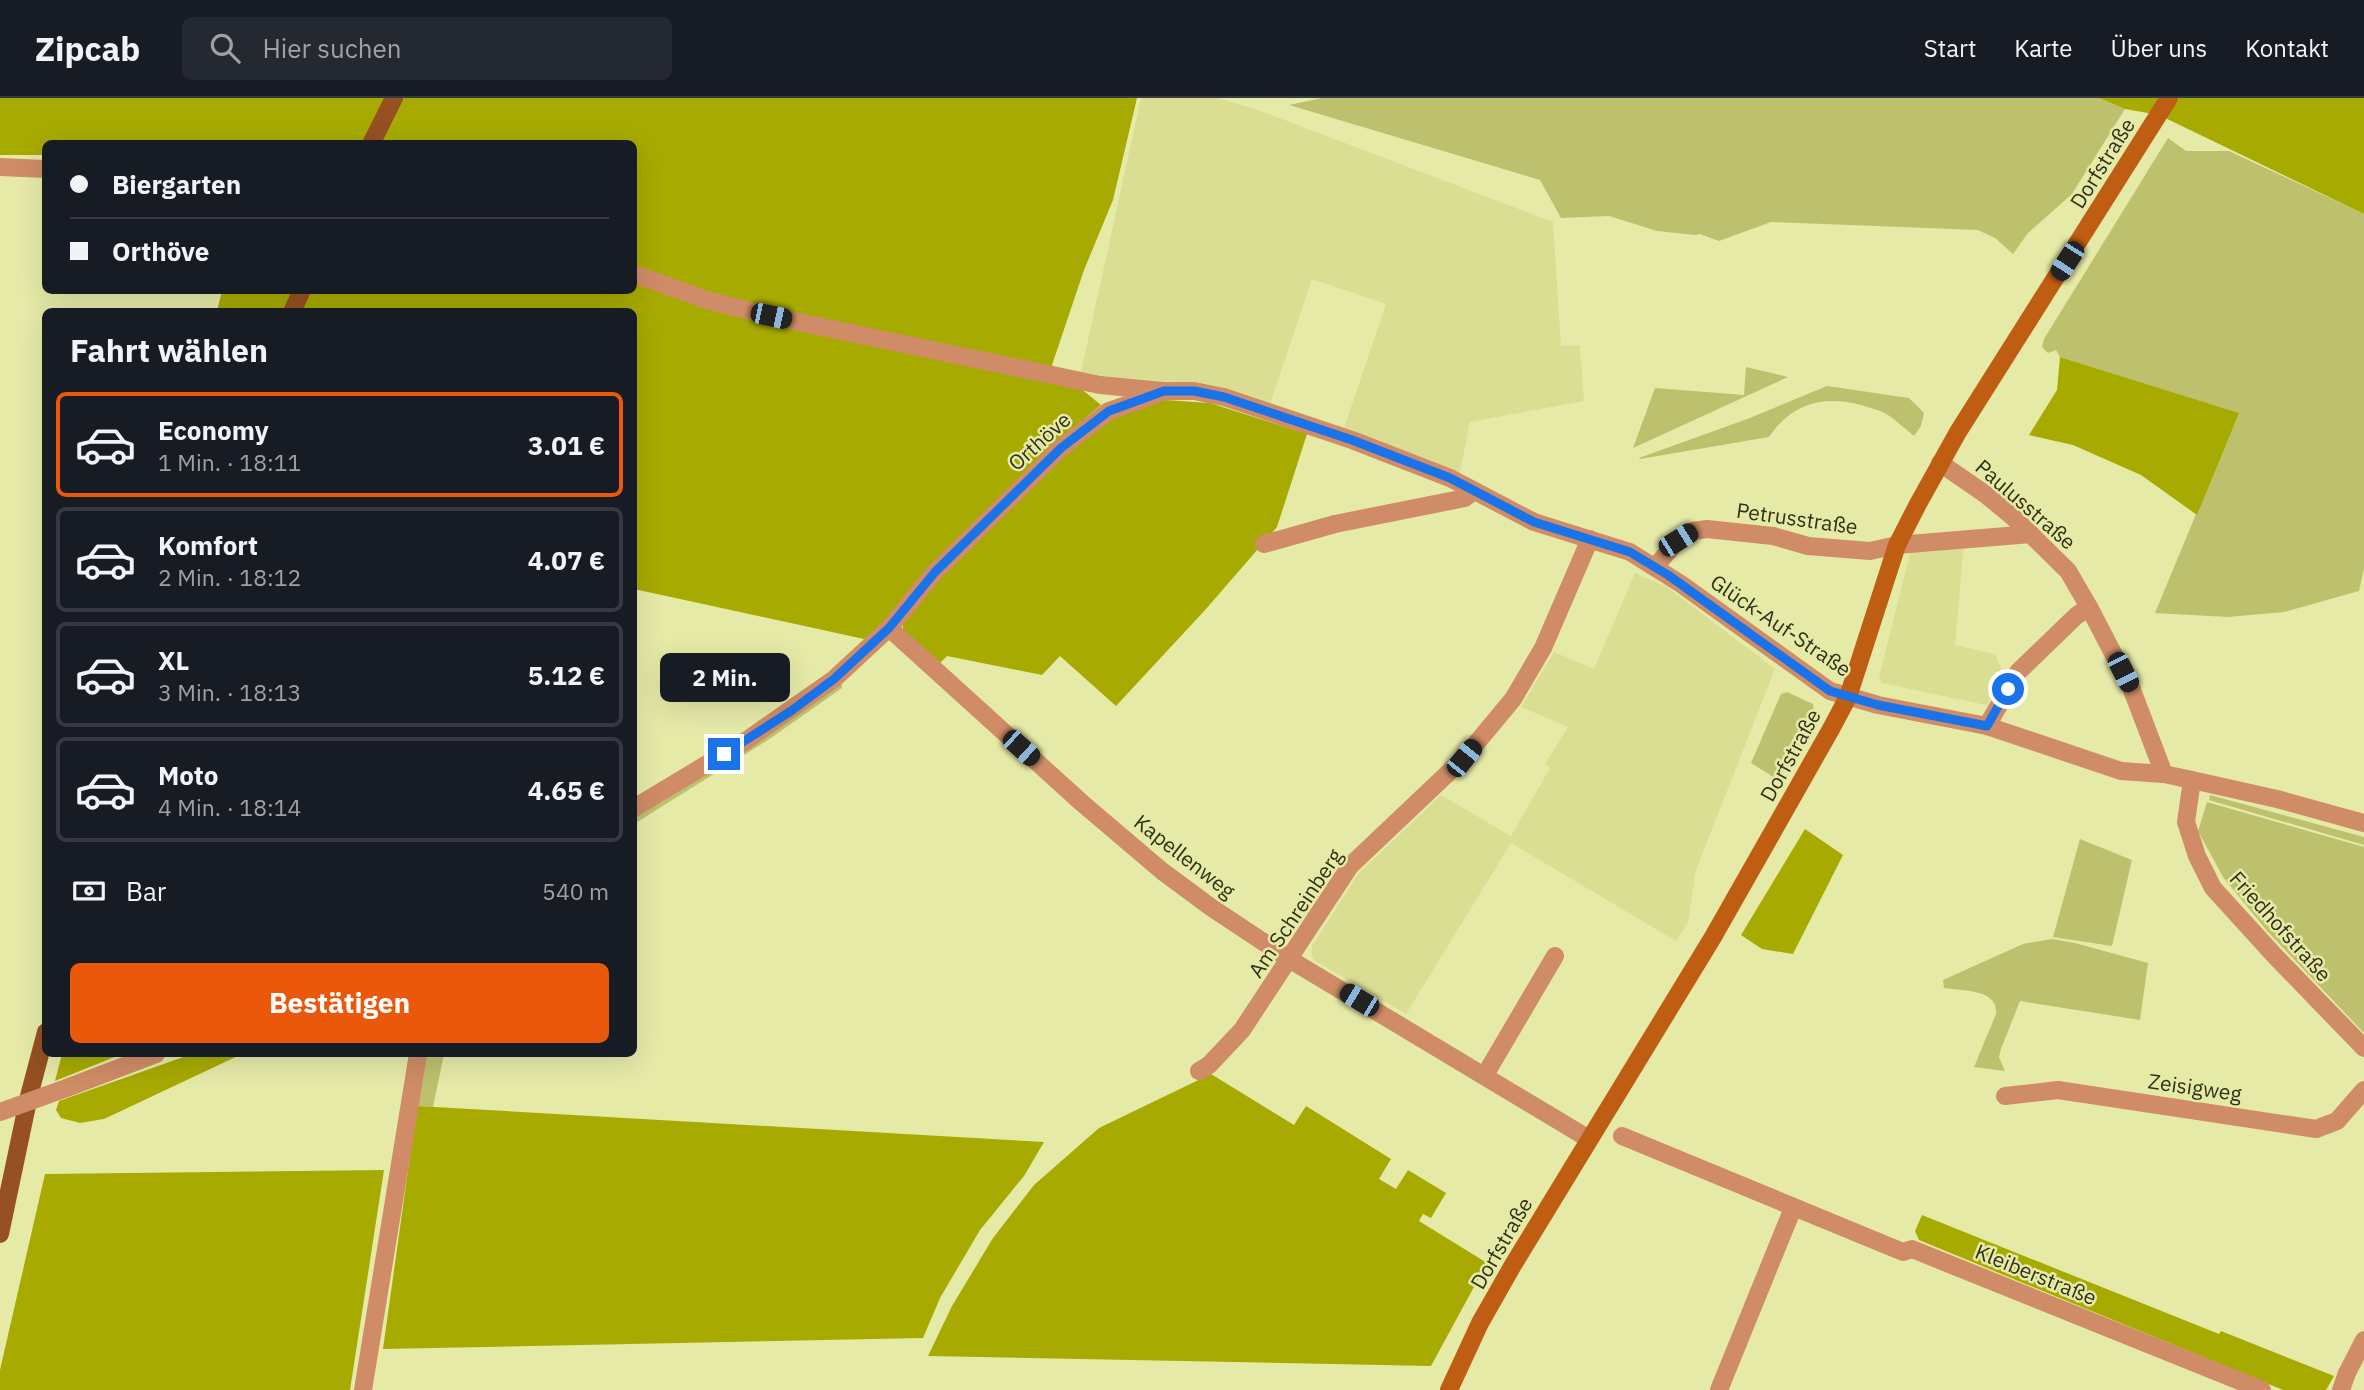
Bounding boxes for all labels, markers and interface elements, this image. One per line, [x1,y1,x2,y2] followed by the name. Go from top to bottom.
[182,17,672,80] search box
[35,27,140,70] text: Zipcab
[206,29,244,67] icon: search
[262,31,402,65] text: Hier suchen
[1924,32,1976,64] text: Start
[2014,32,2072,64] text: Karte
[2110,32,2207,64] text: Über uns
[2245,32,2329,64] text: Kontakt
[2063,112,2141,214] street label: Dorfstraße
[112,167,241,201] text: Biergarten
[112,234,209,268] text: Orthöve
[2047,238,2088,284] car
[749,301,794,331] car
[70,329,268,371] text: Fahrt wählen
[1002,405,1076,477] street label: Orthöve
[74,413,137,476] icon: car
[158,413,269,447] text: Economy
[528,428,605,462] text: 3.01 €
[158,447,301,477] text: 1 Min. · 18:11
[1970,453,2082,555] street label: Paulusstraße
[1735,496,1859,540] street label: Petrusstraße
[1655,520,1702,560] car
[74,528,137,591] icon: car
[158,528,258,562] text: Komfort
[528,543,605,577] text: 4.07 €
[158,562,301,592] text: 2 Min. · 18:12
[1705,567,1857,683] street label: Glück-Auf-Straße
[74,643,137,706] icon: car
[158,643,189,677] text: XL
[2105,649,2142,695] car
[659,652,789,702] callout: 2 Min.
[528,658,605,692] text: 5.12 €
[692,662,758,692] text: 2 Min.
[1992,673,2024,705] route start
[158,677,301,707] text: 3 Min. · 18:13
[1753,704,1827,806] street label: Dorfstraße
[999,726,1044,770] car
[1443,735,1486,781] car
[708,738,740,770] route end
[74,758,137,821] icon: car
[158,758,218,792] text: Moto
[528,773,605,807] text: 4.65 €
[158,792,301,822] text: 4 Min. · 18:14
[1129,808,1241,904] street label: Kapellenweg
[1242,843,1348,983] street label: Am Schreinberg
[2224,865,2338,987] street label: Friedhofstraße
[70,872,108,910] icon: cash
[126,874,166,908] text: Bar
[542,876,609,906] text: 540 m
[70,963,609,1043] button: Bestätigen
[1336,980,1383,1020] car
[2146,1067,2244,1107] street label: Zeisigweg
[1463,1192,1539,1294] street label: Dorfstraße
[1971,1237,2101,1311] street label: Kleiberstraße

